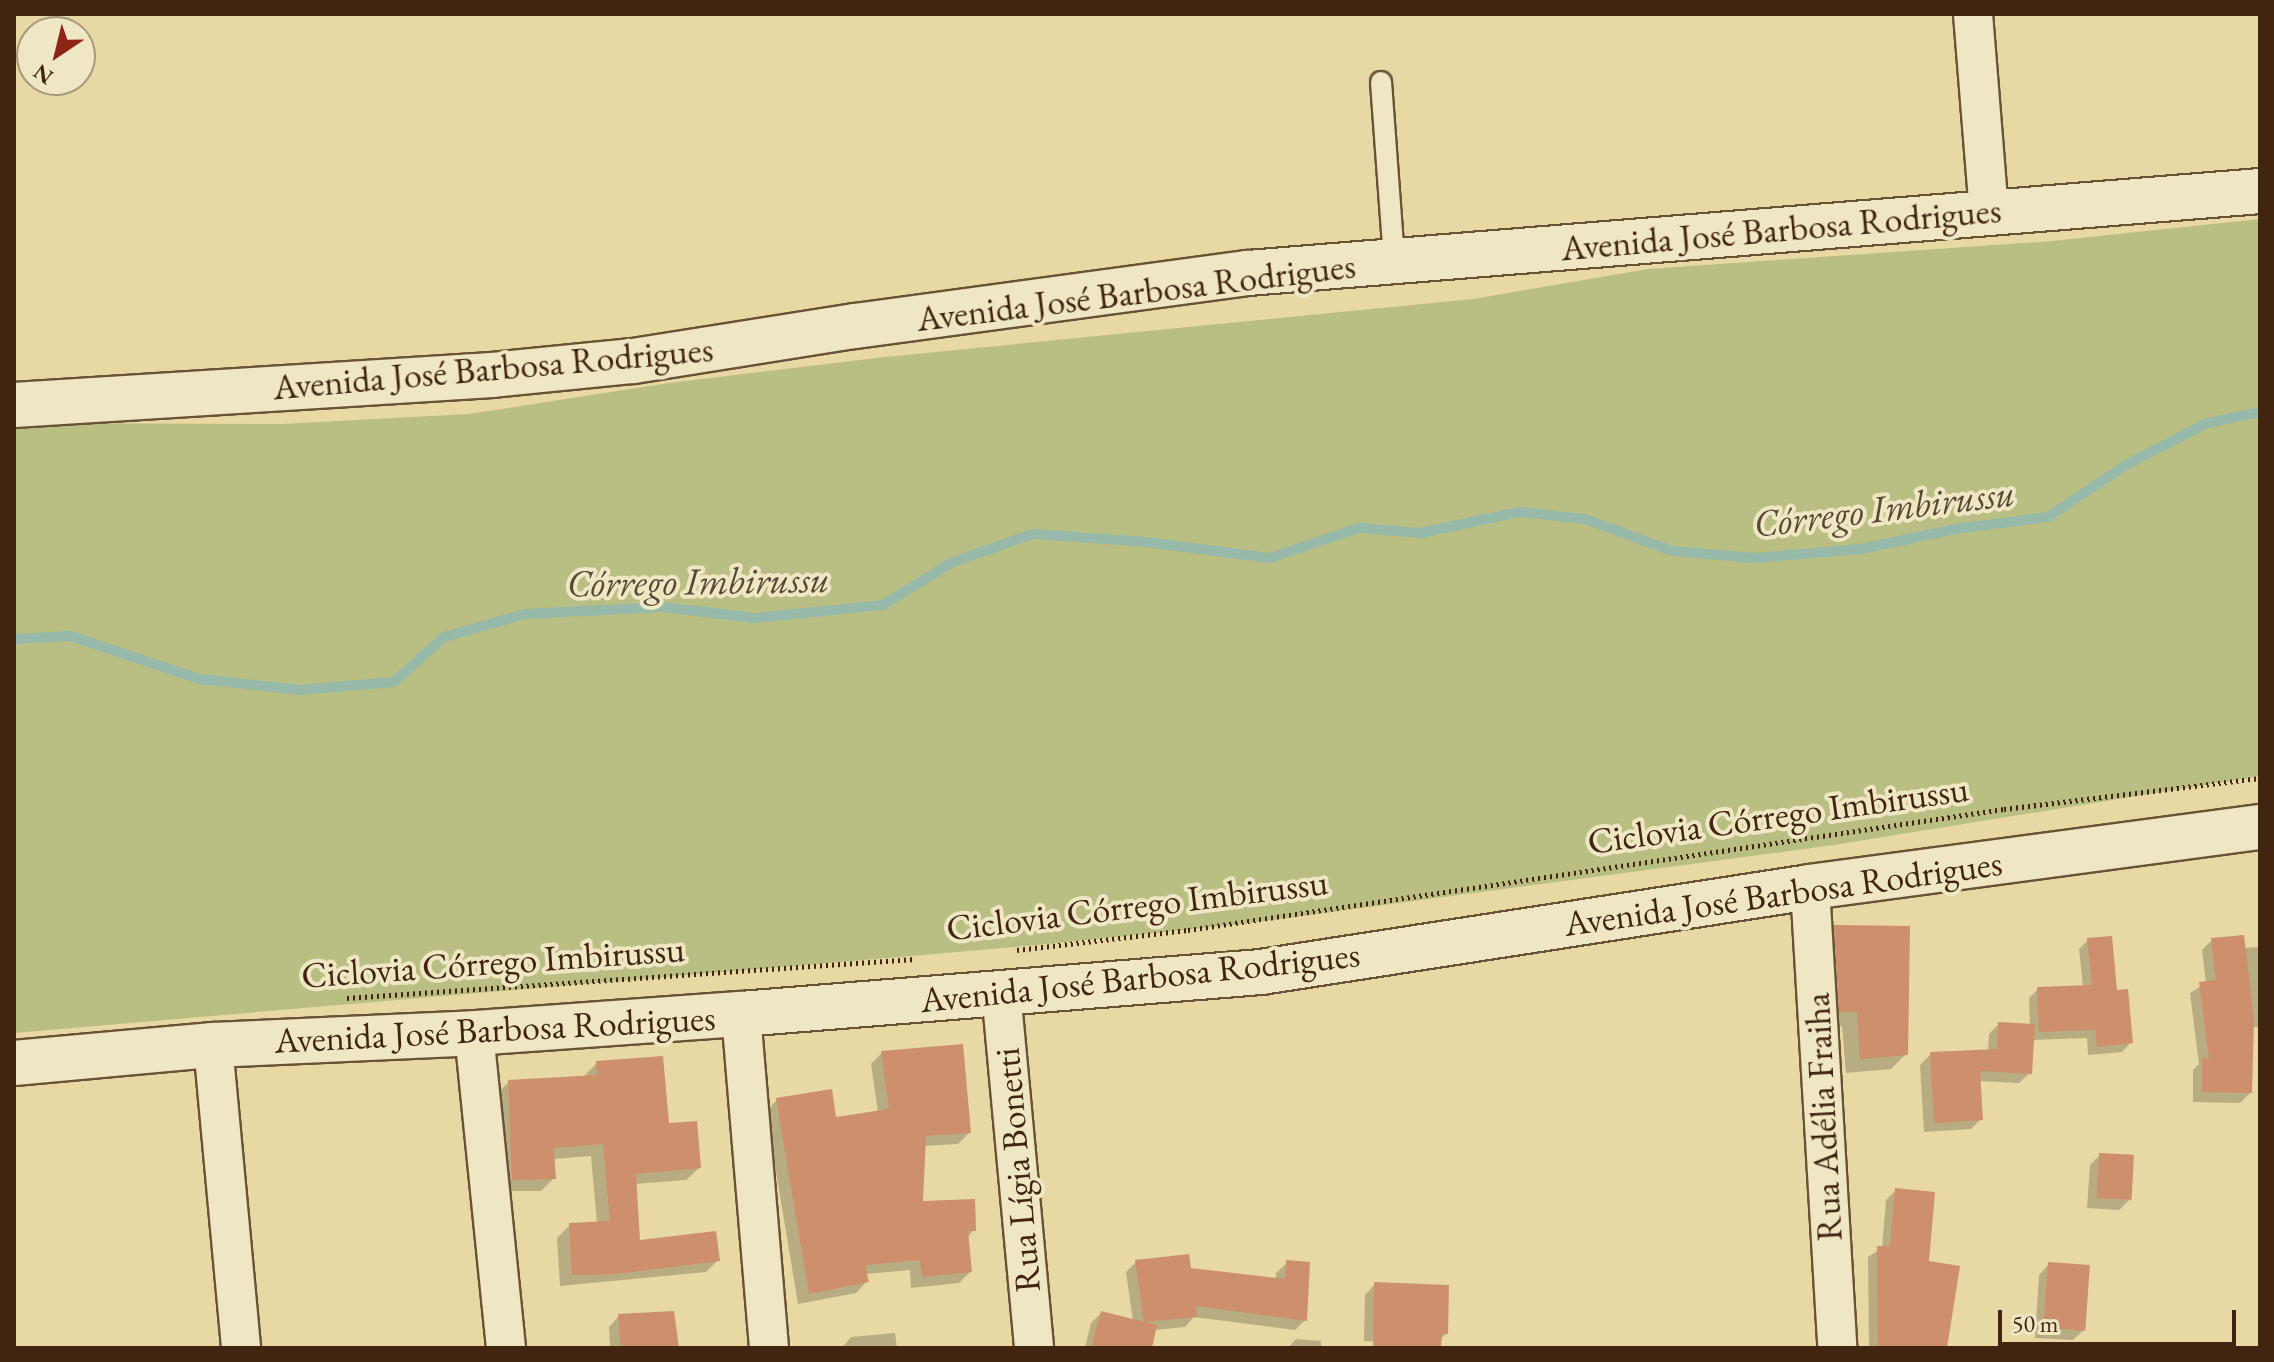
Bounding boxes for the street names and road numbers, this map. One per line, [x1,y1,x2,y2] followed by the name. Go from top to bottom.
[1559,188,2003,270] street label: Avenida José Barbosa Rodrigues
[914,244,1358,340] street label: Avenida José Barbosa Rodrigues
[271,327,715,409] street label: Avenida José Barbosa Rodrigues
[1585,767,1971,863] street label: Ciclovia Córrego Imbirussu
[1561,841,2005,945] street label: Avenida José Barbosa Rodrigues
[944,860,1330,950] street label: Ciclovia Córrego Imbirussu
[300,927,686,997] street label: Ciclovia Córrego Imbirussu
[918,932,1362,1022] street label: Avenida José Barbosa Rodrigues
[1795,992,1851,1242] street label: Rua Adélia Fraiha
[273,996,717,1062] street label: Avenida José Barbosa Rodrigues
[985,1046,1049,1294] street label: Rua Lígia Bonetti

